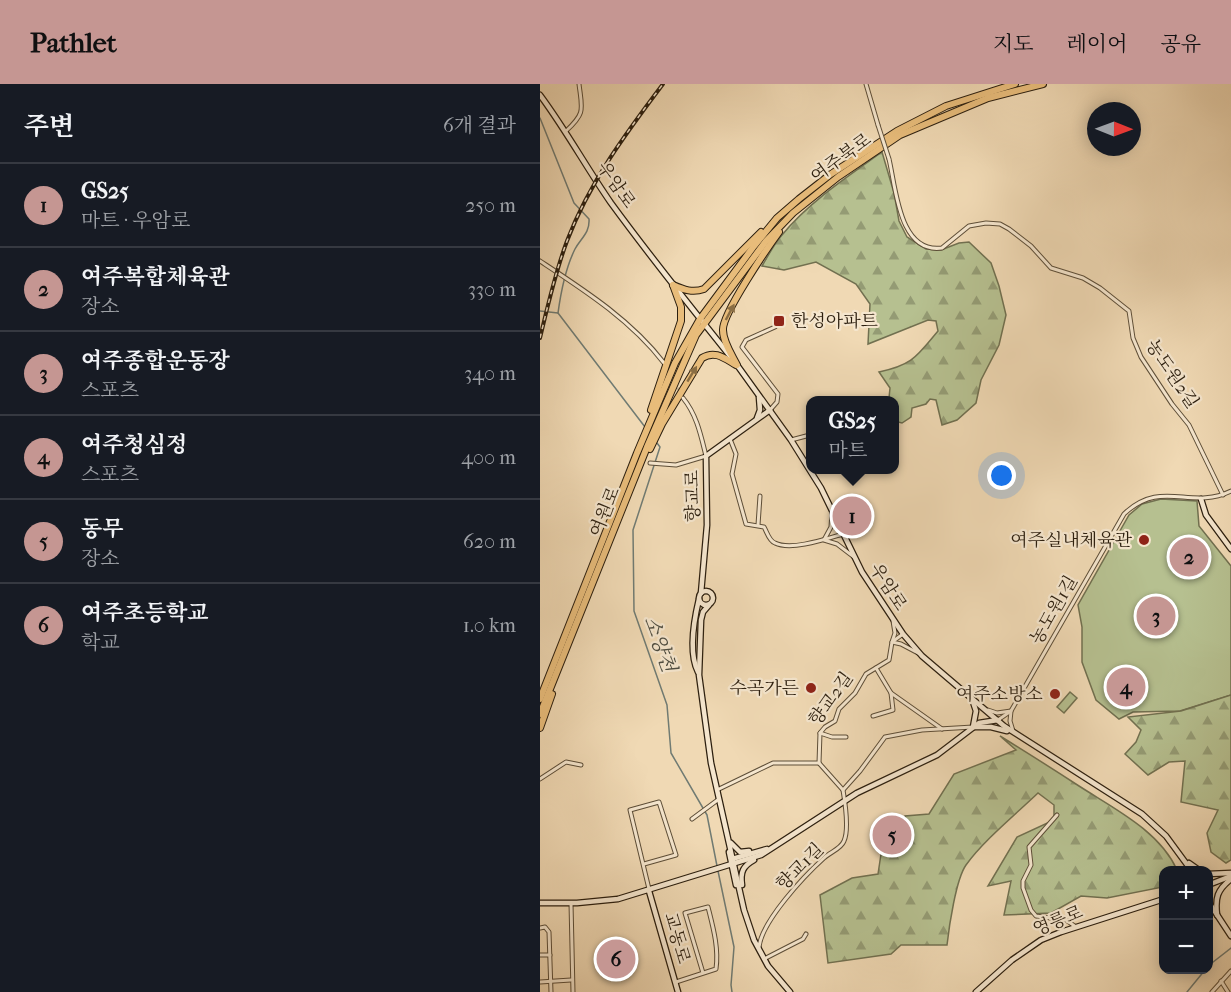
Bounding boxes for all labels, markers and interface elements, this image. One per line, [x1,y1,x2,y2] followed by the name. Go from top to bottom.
[30,26,117,59] text: Pathlet
[993,32,1034,56] text: 지도
[1067,32,1127,56] text: 레이어
[1160,32,1201,56] text: 공유
[1087,102,1141,156] north arrow
[24,111,74,142] text: 주변
[443,114,516,137] text: 6개 결과
[807,129,875,187] street label: 여주북로
[592,158,640,212] street label: 우암로
[81,178,129,204] text: GS25
[40,194,47,217] text: 1
[465,194,516,217] text: 250 m
[81,209,190,232] text: 마트 · 우암로
[81,264,230,290] text: 여주복합체육관
[38,278,49,301] text: 2
[468,278,516,301] text: 330 m
[81,295,120,318] text: 장소
[725,303,735,320] one-way arrow
[791,311,879,332] place label: 한성아파트
[772,314,786,328] marker: 한성아파트
[1141,335,1203,413] street label: 농도원2길
[81,348,230,374] text: 여주종합운동장
[39,362,48,385] text: 3
[464,362,516,385] text: 340 m
[687,366,698,382] one-way arrow
[81,379,139,402] text: 스포츠
[806,396,899,474] popup
[829,408,876,434] text: GS25
[81,432,187,458] text: 여주청심정
[829,439,867,462] text: 마트
[38,446,49,469] text: 4
[461,446,516,469] text: 400 m
[987,461,1016,490] your location
[81,463,139,486] text: 스포츠
[682,470,704,522] street label: 향교로
[585,484,625,540] street label: 여원로
[832,494,872,538] pin: 1
[81,516,124,542] text: 동무
[39,530,48,553] text: 5
[463,530,516,553] text: 620 m
[1010,530,1133,551] place label: 여주실내체육관
[1137,533,1151,547] marker: 여주실내체육관
[1170,534,1208,580] pin: 2
[81,547,120,570] text: 장소
[865,559,911,615] street label: 우암로
[1026,572,1082,648] street label: 농도원1길
[1136,594,1176,638] pin: 3
[81,600,209,626] text: 여주초등학교
[639,613,681,677] water label: 소양천
[38,614,49,637] text: 6
[463,614,516,637] text: 1.0 km
[81,631,120,654] text: 학교
[1106,664,1146,710] pin: 4
[804,668,858,730] street label: 향교2길
[729,678,800,699] place label: 수곡가든
[804,681,818,695] marker: 수곡가든
[956,684,1043,705] place label: 여주소방소
[1048,687,1062,701] marker: 여주소방소
[872,812,912,858] pin: 5
[772,839,828,895] street label: 향교1길
[1159,866,1213,974] map controls
[1159,866,1213,920] button: +
[1030,901,1086,941] street label: 영릉로
[660,910,694,966] street label: 교동로
[1159,920,1213,974] button: −
[596,936,636,982] pin: 6

